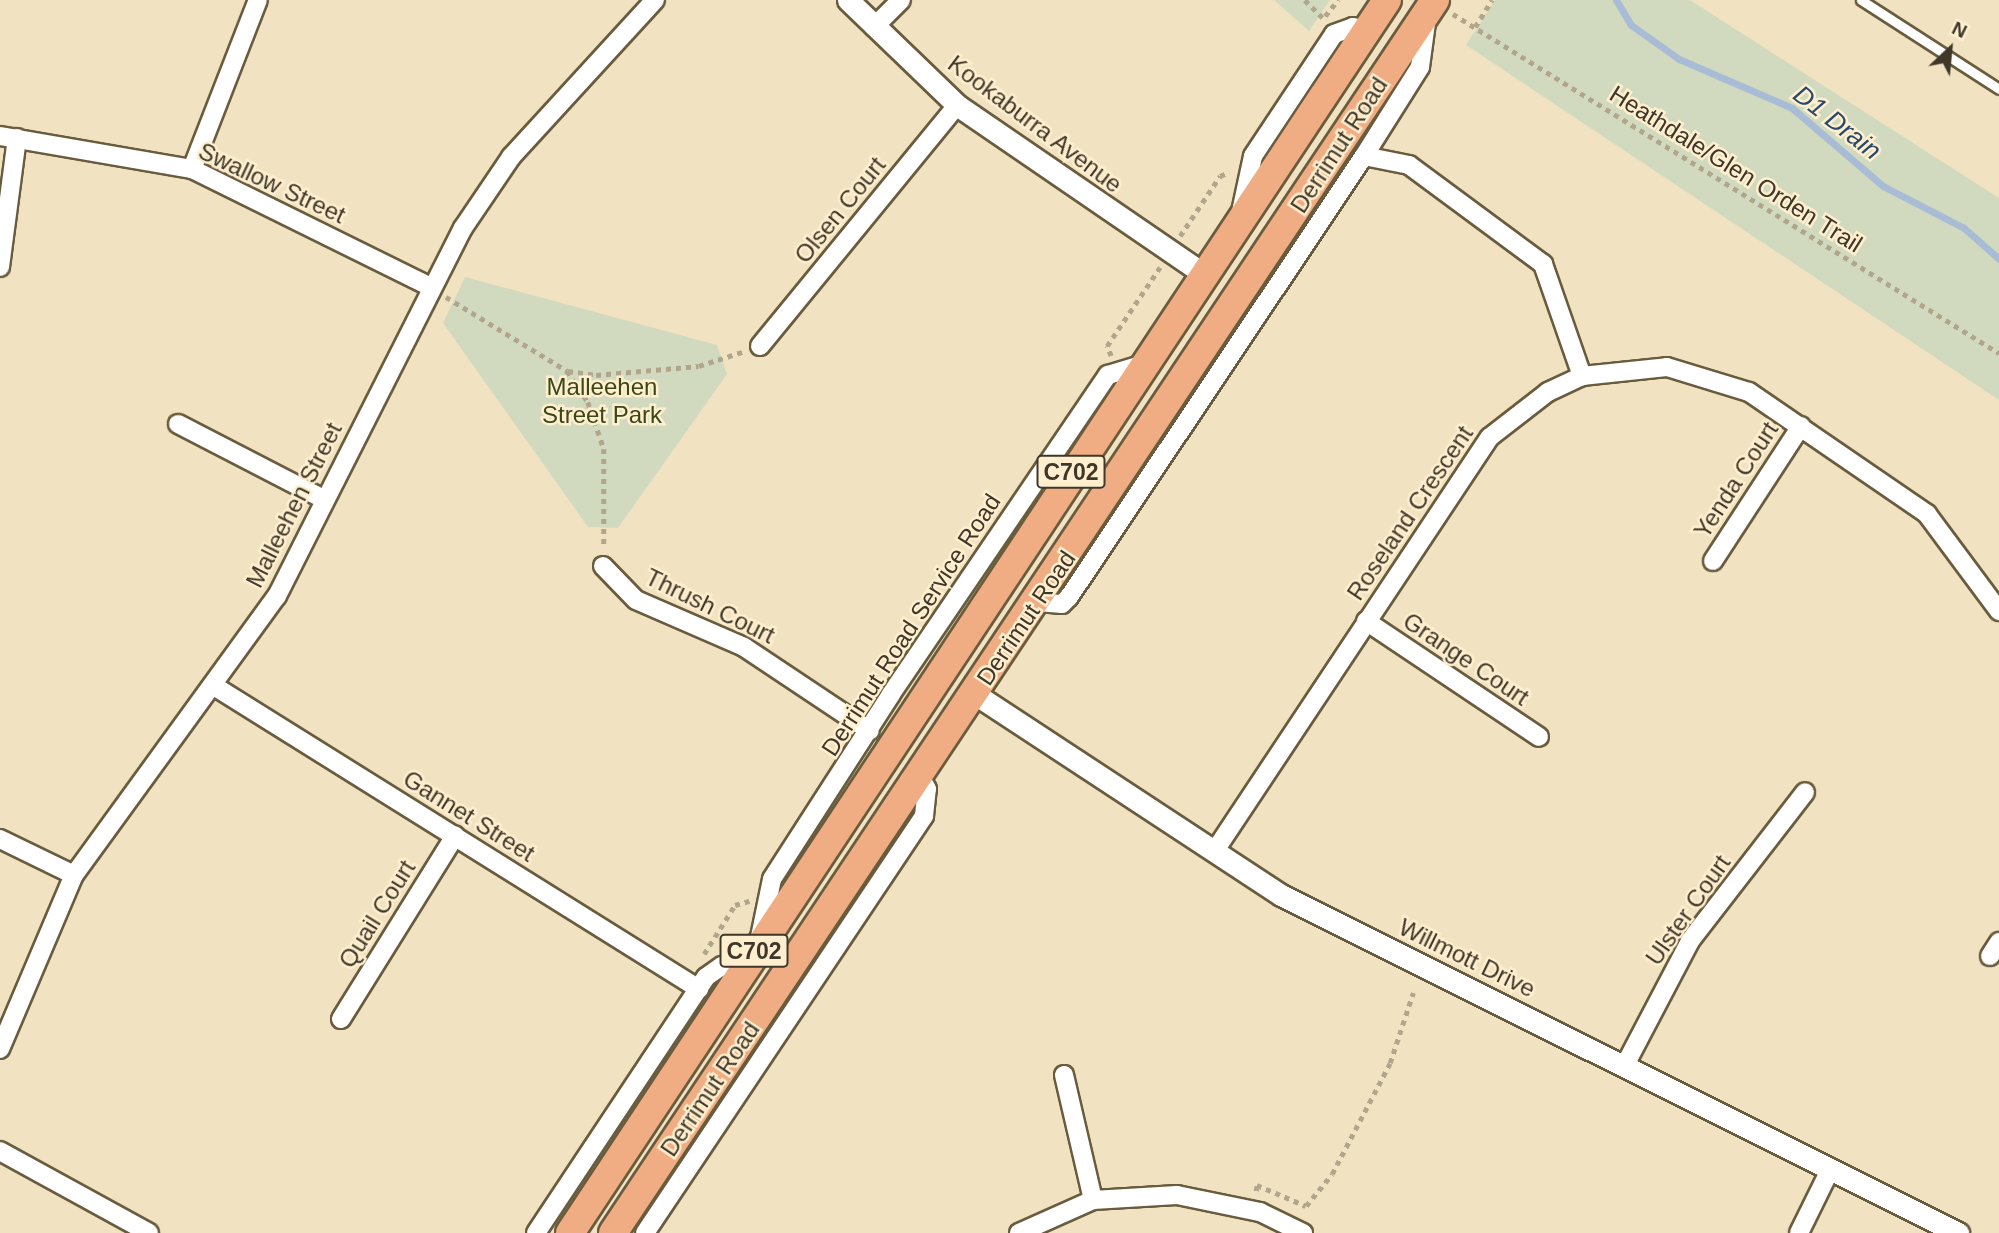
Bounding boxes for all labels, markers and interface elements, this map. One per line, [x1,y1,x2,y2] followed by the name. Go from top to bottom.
[1915,14,1985,84] north arrow
[1949,17,1970,42] text: N
[942,49,1128,199] street label: Kookaburra Avenue
[1284,72,1394,218] street label: Derrimut Road
[1604,79,1868,259] street label: Heathdale/Glen Orden Trail
[1787,79,1887,167] water label: D1 Drain
[194,136,350,230] street label: Swallow Street
[789,151,891,269] street label: Olsen Court
[542,373,662,429] park label: Malleehen Street Park
[1688,417,1784,543] street label: Yenda Court
[240,418,348,592] street label: Malleehen Street
[1341,420,1479,606] street label: Roseland Crescent
[1036,452,1106,492] road number: C702
[815,489,1007,761] street label: Derrimut Road Service Road
[970,545,1082,691] street label: Derrimut Road
[641,562,779,650] street label: Thrush Court
[1398,606,1534,712] street label: Grange Court
[398,764,540,868] street label: Gannet Street
[1639,849,1737,971] street label: Ulster Court
[333,855,421,973] street label: Quail Court
[1394,913,1540,1003] street label: Willmott Drive
[719,932,789,970] road number: C702
[654,1016,766,1162] street label: Derrimut Road

